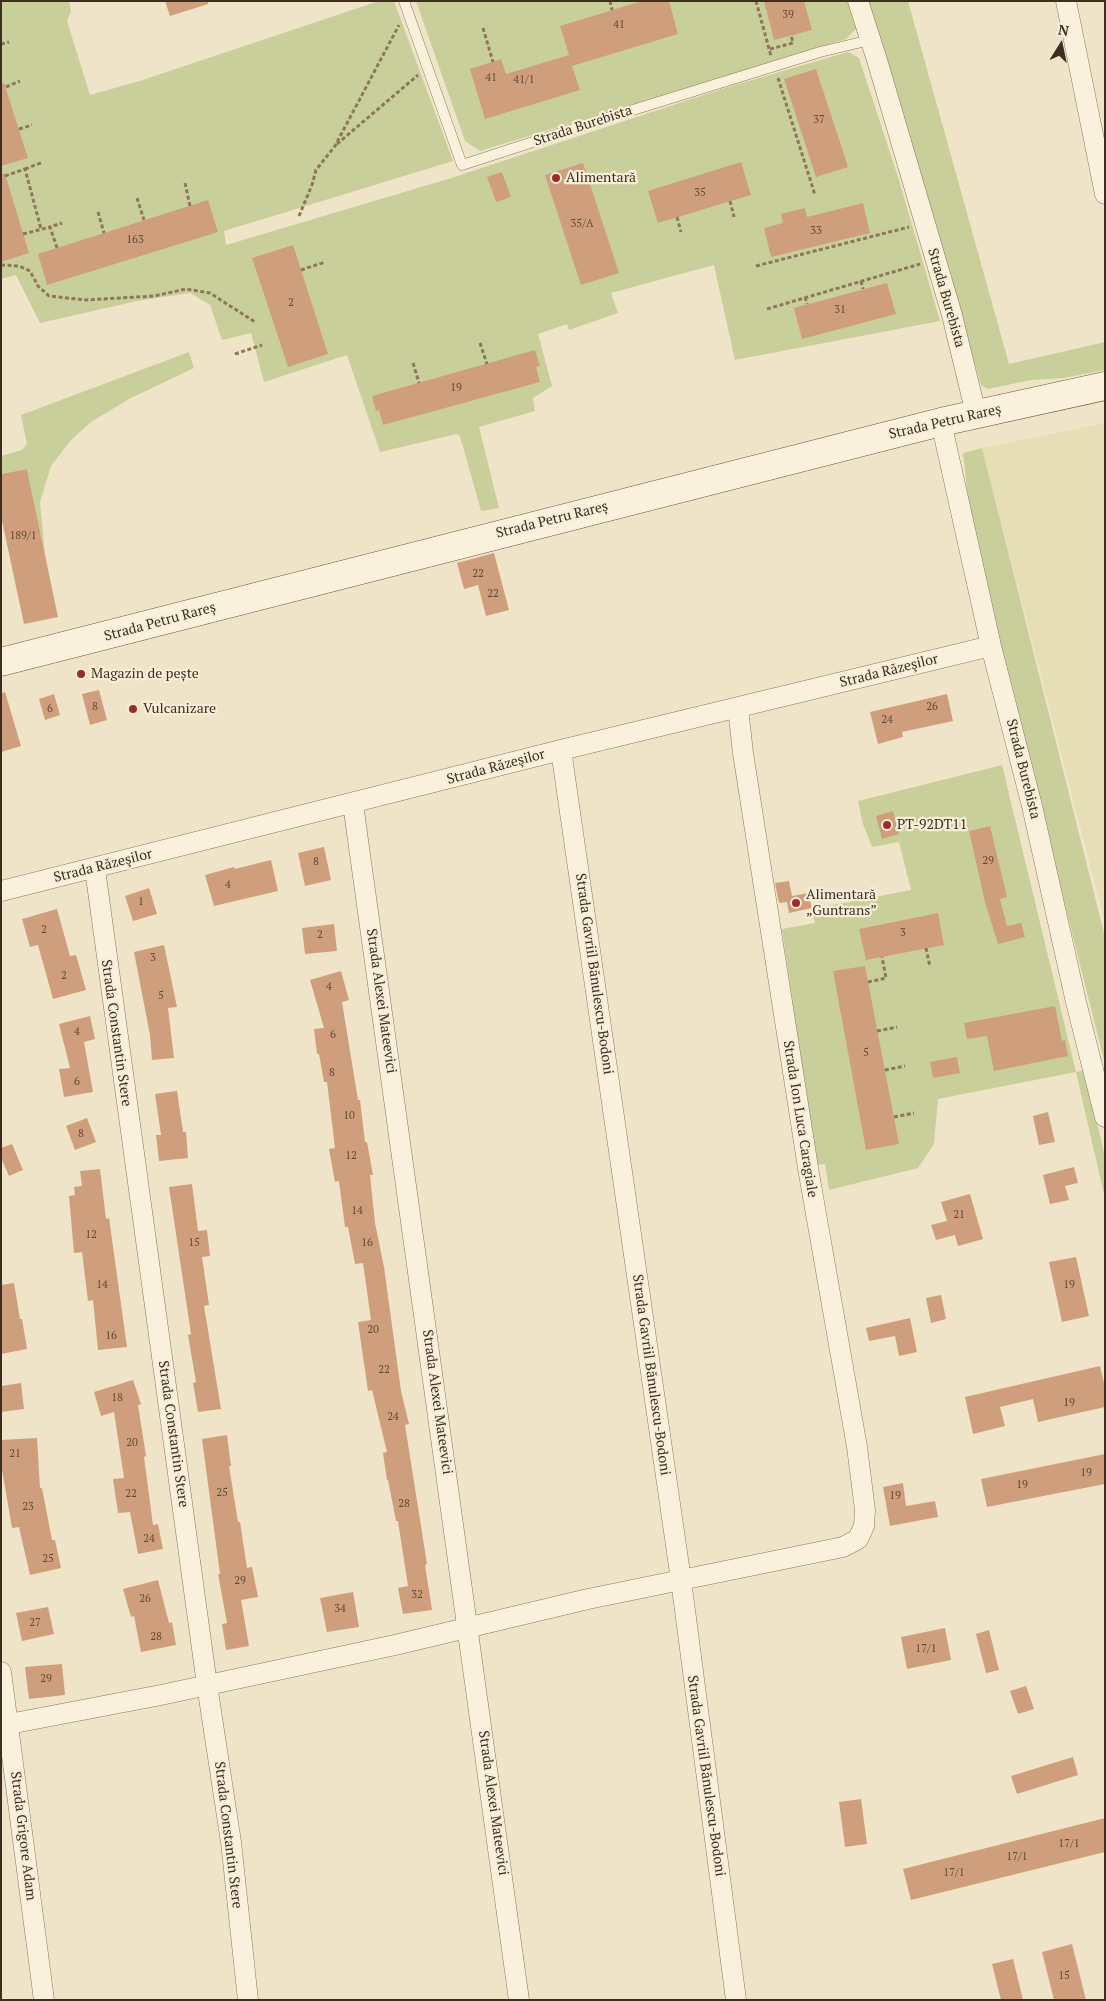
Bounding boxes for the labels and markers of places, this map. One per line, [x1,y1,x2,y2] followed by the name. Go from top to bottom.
[566,170,636,186] place label: Alimentară
[550,172,562,184] marker: Alimentară
[91,666,199,682] place label: Magazin de pește
[75,668,87,680] marker: Magazin de pește
[143,701,216,717] place label: Vulcanizare
[127,703,139,715] marker: Vulcanizare
[897,817,967,833] place label: PT-92DT11
[881,819,893,831] marker: PT-92DT11
[806,887,877,920] place label: Alimentară „Guntrans”
[790,897,802,909] marker: Alimentară „Guntrans”

